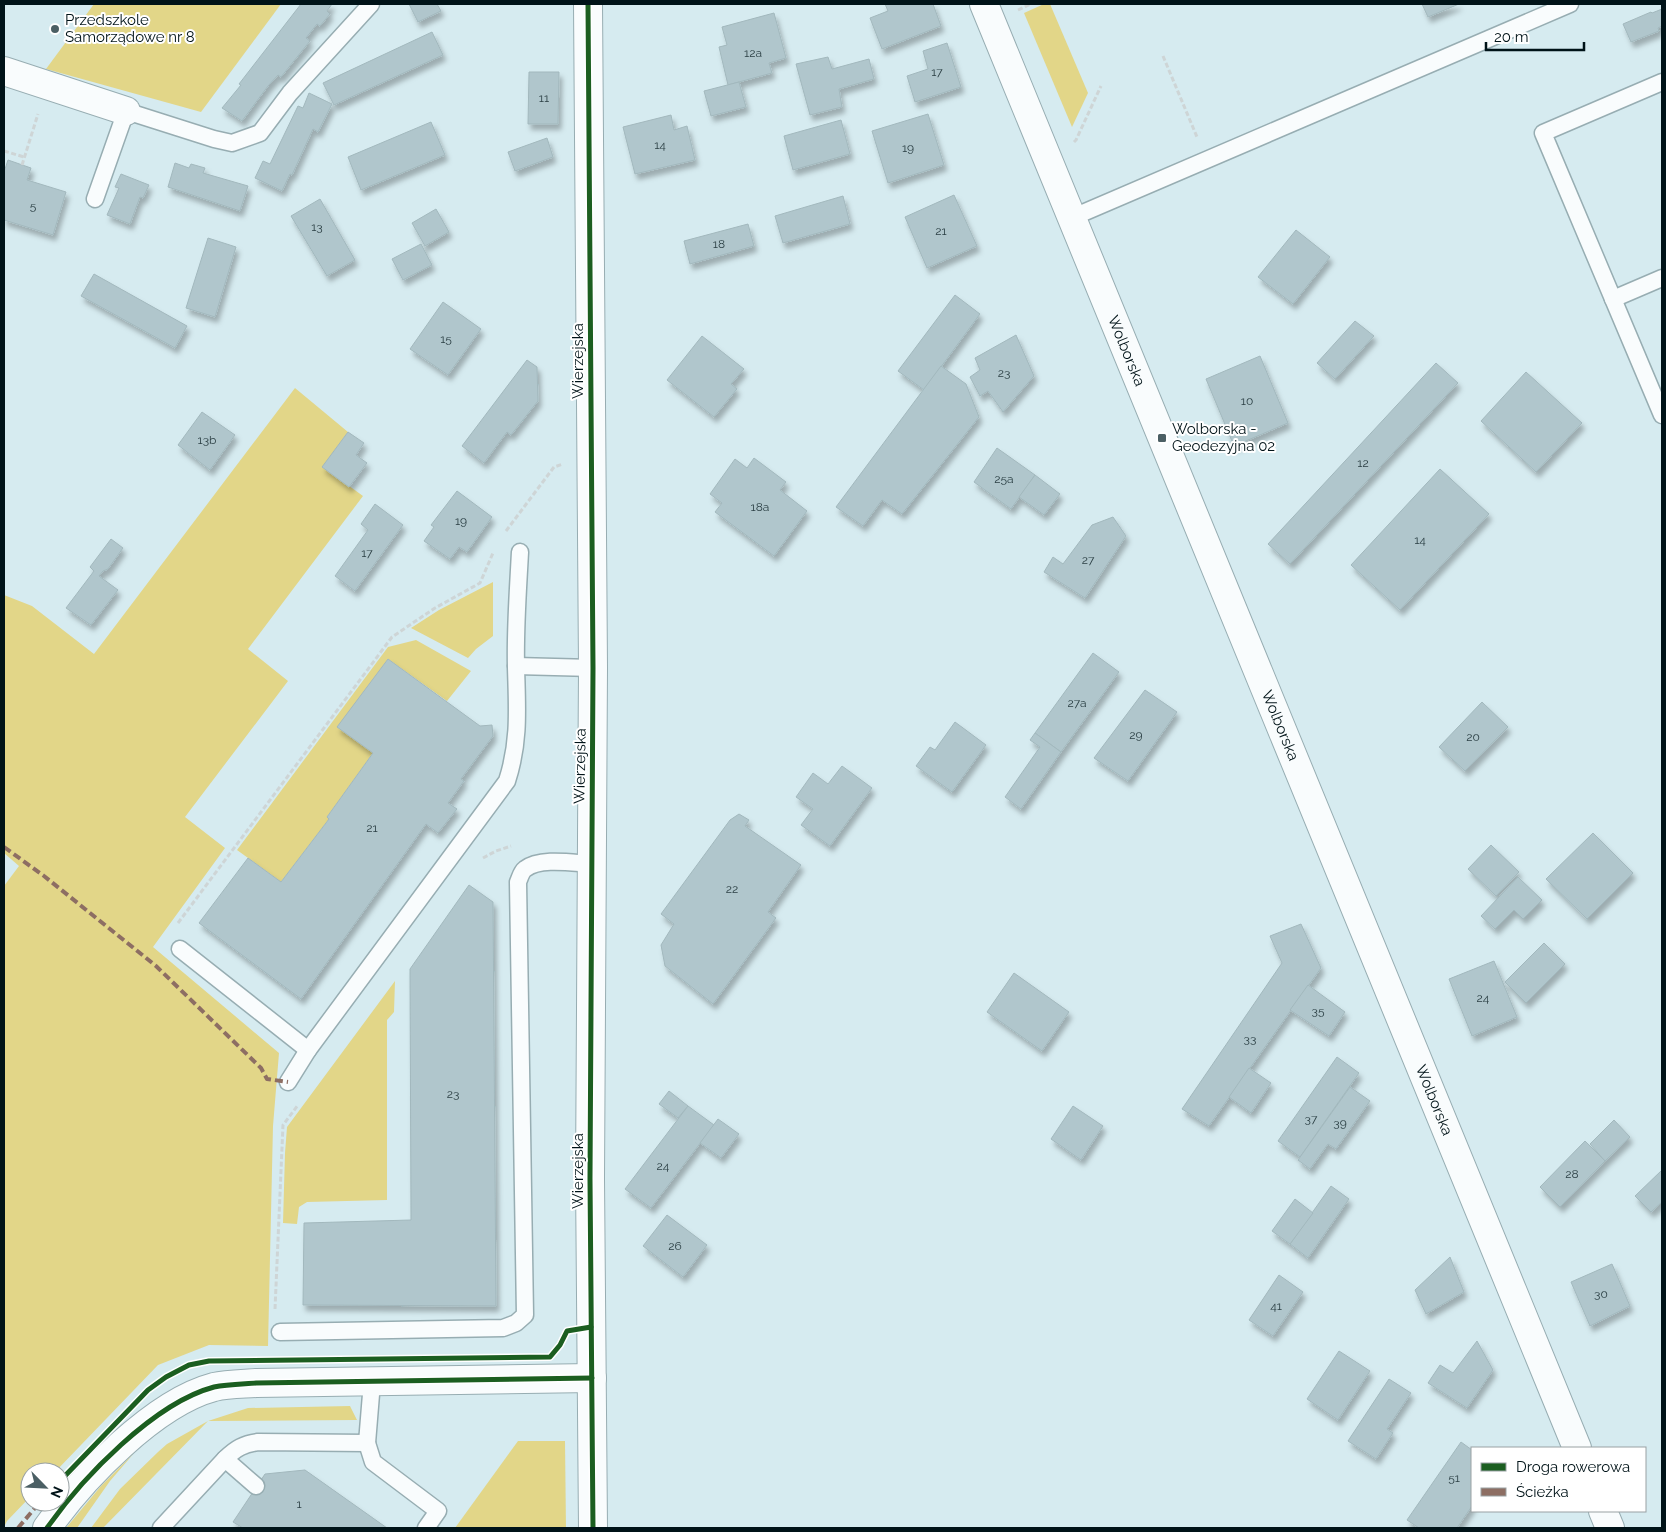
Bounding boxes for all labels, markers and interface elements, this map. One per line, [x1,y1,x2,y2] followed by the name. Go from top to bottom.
[65,11,195,46] place label: Przedszkole Samorządowe nr 8
[1486,20,1584,52] scale bar
[49,23,61,35] marker: Przedszkole Samorządowe nr 8
[1494,28,1529,46] text: 20 m
[744,46,762,60] house number: 12a
[931,65,943,79] house number: 17
[539,91,549,105] house number: 11
[654,138,666,152] house number: 14
[902,141,914,155] house number: 19
[30,199,37,213] house number: 5
[311,220,323,234] house number: 13
[935,224,947,238] house number: 21
[713,237,725,251] house number: 18
[1104,313,1149,389] street label: Wolborska
[569,323,587,399] street label: Wierzejska
[440,332,452,346] house number: 15
[998,366,1010,380] house number: 23
[1241,394,1253,408] house number: 10
[1172,420,1275,455] place label: Wolborska - Geodezyjna 02
[1156,432,1168,444] marker: Wolborska - Geodezyjna 02
[198,433,216,447] house number: 13b
[1357,456,1369,470] house number: 12
[994,472,1014,486] house number: 25a
[751,500,769,514] house number: 18a
[455,514,467,528] house number: 19
[1414,533,1426,547] house number: 14
[361,546,373,560] house number: 17
[1082,553,1095,567] house number: 27
[1258,688,1303,763] street label: Wolborska
[1067,696,1087,710] house number: 27a
[570,728,590,804] street label: Wierzejska
[1129,728,1143,742] house number: 29
[1466,730,1480,744] house number: 20
[366,821,378,835] house number: 21
[726,882,738,896] house number: 22
[1477,991,1490,1005] house number: 24
[1312,1004,1325,1018] house number: 35
[1244,1032,1256,1046] house number: 33
[1412,1062,1457,1138] street label: Wolborska
[447,1087,459,1101] house number: 23
[1305,1112,1318,1126] house number: 37
[1333,1116,1347,1130] house number: 39
[569,1133,587,1209] street label: Wierzejska
[657,1159,670,1173] house number: 24
[1565,1167,1579,1181] house number: 28
[668,1239,682,1253] house number: 26
[1594,1287,1608,1301] house number: 30
[1270,1299,1282,1313] house number: 41
[1471,1447,1646,1512] legend
[1516,1458,1630,1476] text: Droga rowerowa
[20,1462,70,1512] north arrow
[1448,1471,1460,1485] house number: 51
[1516,1483,1569,1501] text: Ścieżka
[47,1484,66,1500] text: N
[296,1497,302,1511] house number: 1

